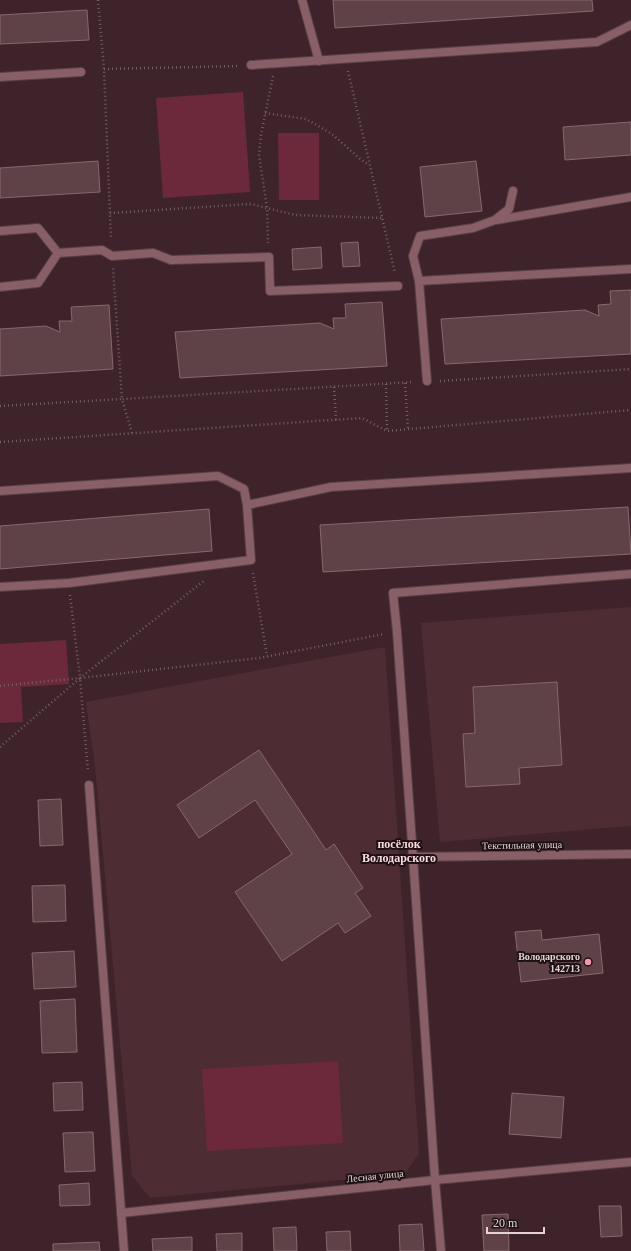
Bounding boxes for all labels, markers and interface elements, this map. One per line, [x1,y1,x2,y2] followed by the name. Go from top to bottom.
[362,837,436,865] district label: посёлок Володарского
[482,839,563,851] street label: Текстильная улица
[518,951,580,974] place label: Володарского 142713
[583,957,593,967] marker: Володарского 142713
[346,1167,405,1184] street label: Лесная улица
[487,1209,544,1235] scale bar
[493,1216,518,1230] text: 20 m

